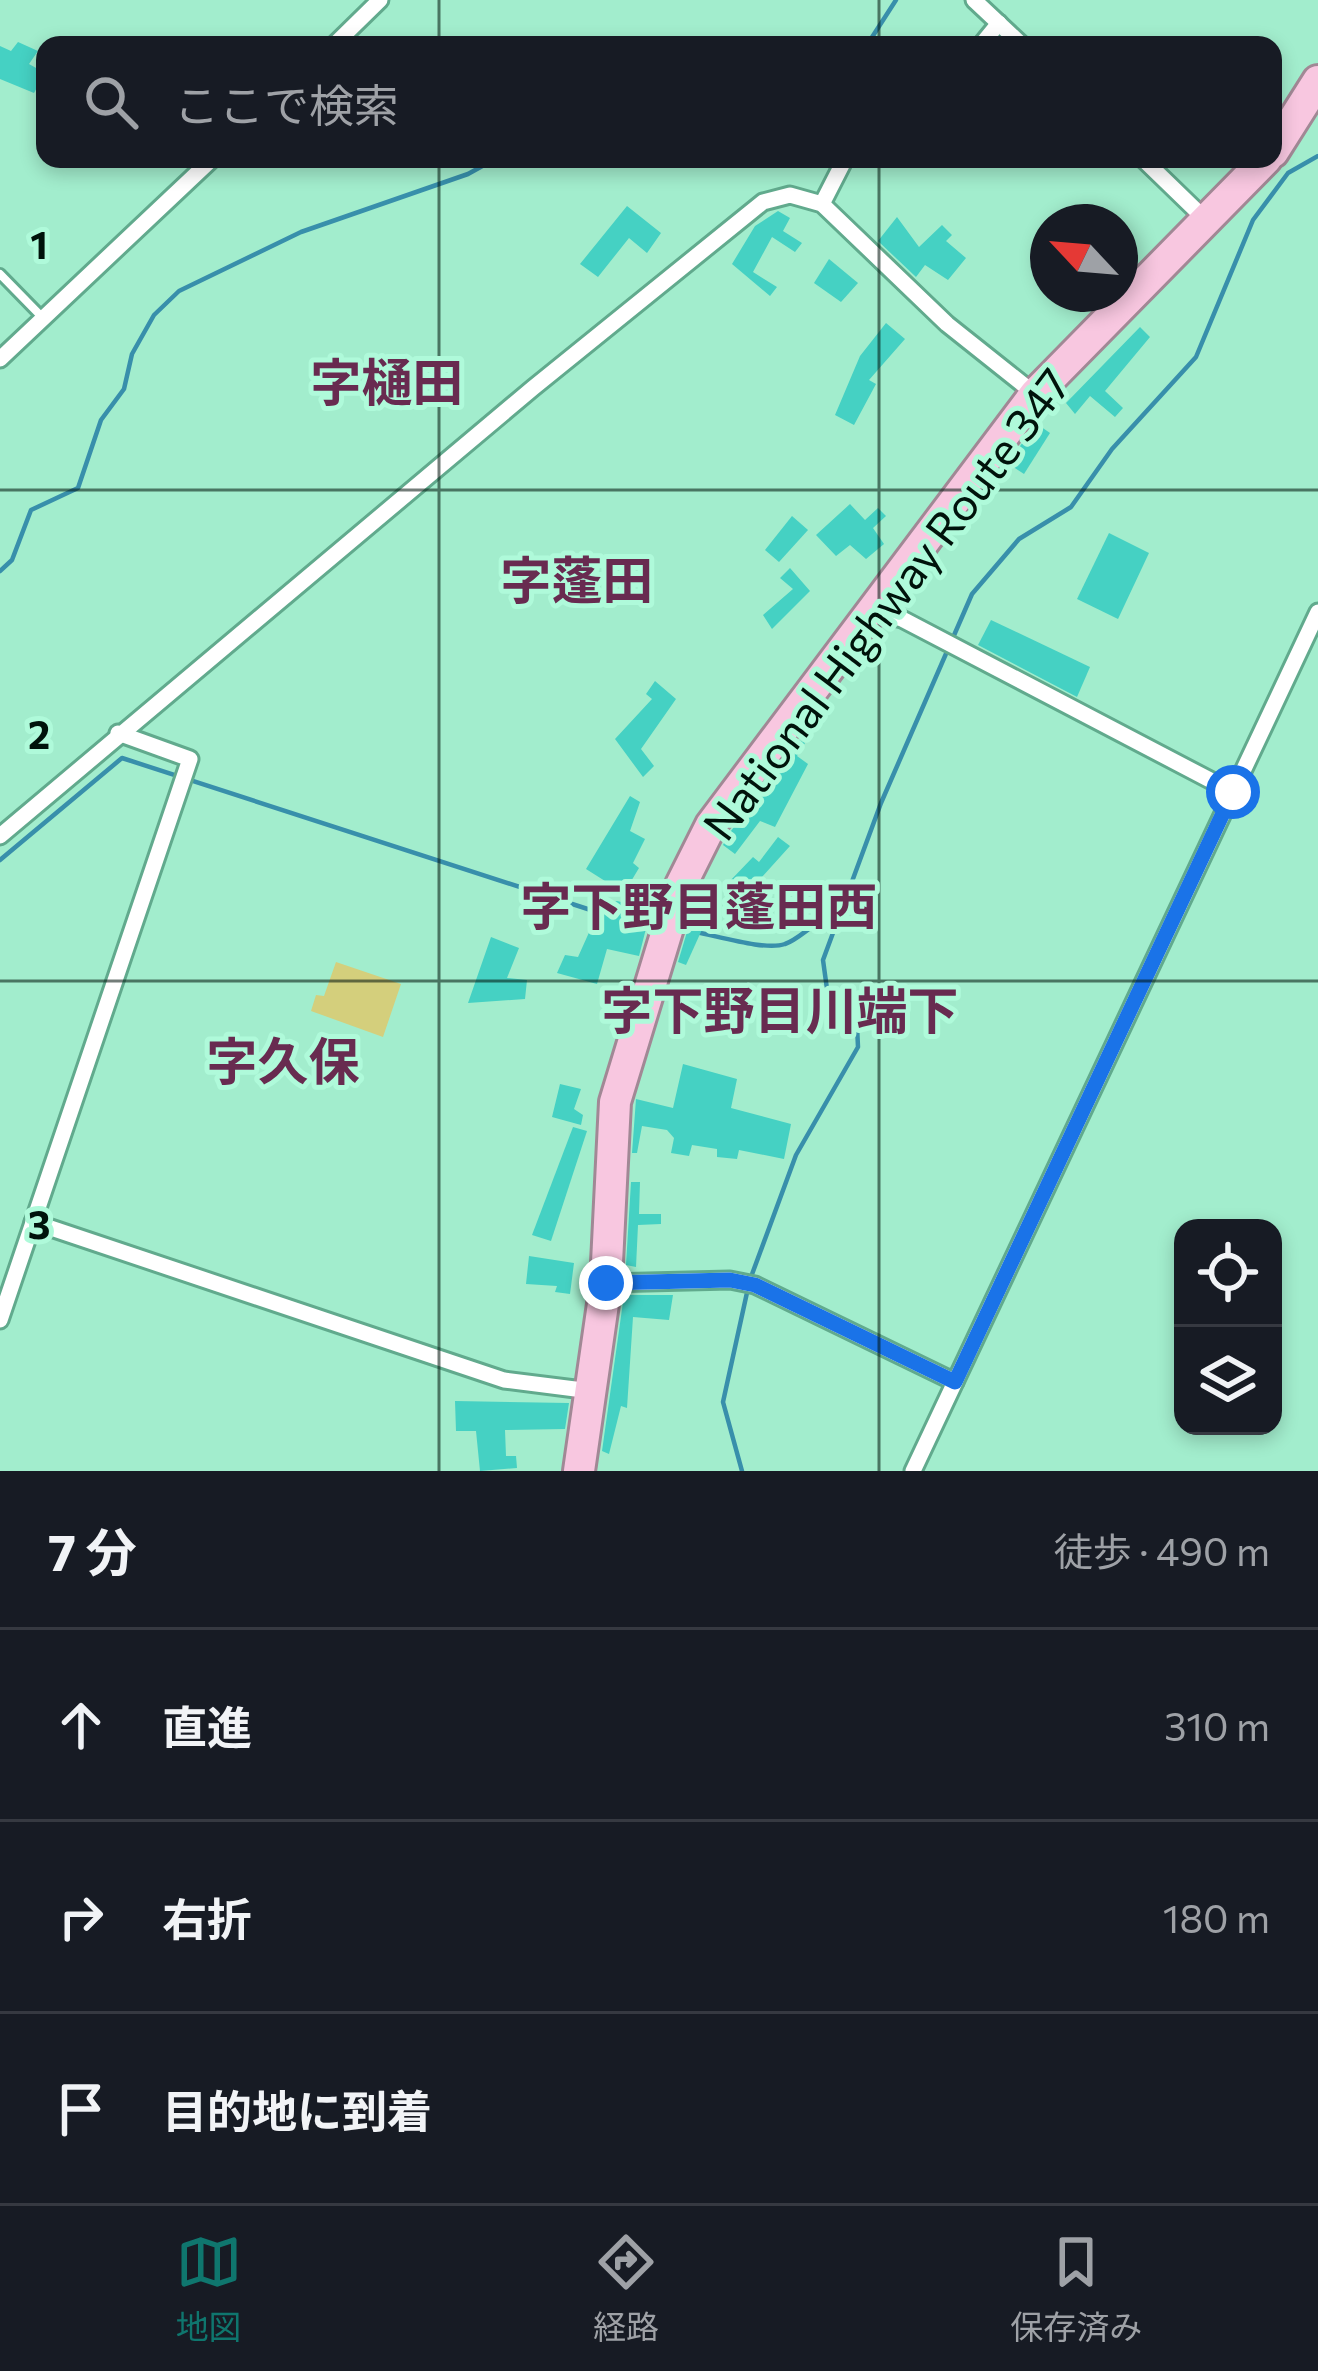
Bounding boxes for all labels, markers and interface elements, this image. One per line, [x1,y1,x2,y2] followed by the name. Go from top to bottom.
[36,36,1282,168] search box
[78,69,144,135] icon: search
[174,76,399,131] text: ここで検索
[1030,204,1138,312] north arrow
[30,219,48,267] text: 1
[310,349,464,412] district label: 字樋田
[690,356,1080,850] street label: National Highway Route 347
[500,547,654,610] district label: 字蓬田
[28,709,50,757] text: 2
[1206,765,1260,819] route start
[520,873,878,936] district label: 字下野目蓬田西
[601,977,959,1040] district label: 字下野目川端下
[206,1028,360,1091] district label: 字久保
[28,1199,50,1247] text: 3
[1174,1219,1282,1435] map controls
[1174,1219,1282,1327] button: locate
[579,1256,633,1310] route end
[1174,1327,1282,1435] button: layers
[48,1519,137,1582] text: 7 分
[1054,1526,1270,1574] text: 徒歩 · 490 m
[48,1692,114,1758] icon: ahead
[162,1698,252,1753] text: 直進
[1164,1701,1270,1749] text: 310 m
[48,1884,114,1950] icon: right
[162,1890,252,1945] text: 右折
[1163,1893,1270,1941] text: 180 m
[48,2076,114,2142] icon: arrive
[162,2082,432,2137] text: 目的地に到着
[176,2229,242,2349] tab: 地図
[593,2229,659,2349] tab: 経路
[1010,2229,1142,2349] tab: 保存済み

